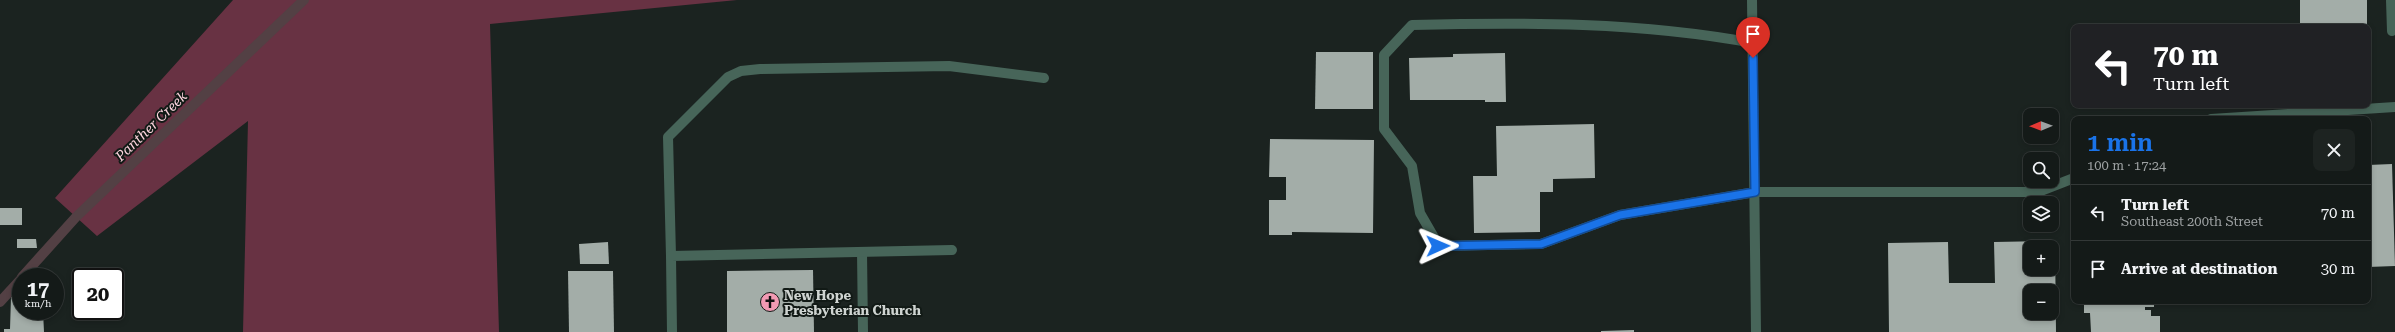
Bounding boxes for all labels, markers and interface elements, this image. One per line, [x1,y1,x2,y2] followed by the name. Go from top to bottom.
[1736,17,1770,58] pin
[1742,23,1764,45] icon: arrive
[2153,39,2218,72] text: 70 m
[2087,40,2139,92] icon: left
[2153,73,2229,94] text: Turn left
[111,88,190,165] water label: Panther Creek
[2023,108,2059,144] north arrow
[2023,108,2059,320] map controls
[2087,129,2153,157] text: 1 min
[2313,129,2355,171] button: close
[2023,152,2059,188] button: search
[2087,158,2166,173] text: 100 m · 17:24
[2023,196,2059,232] button: layers
[2121,196,2189,214] text: Turn left
[2087,202,2109,224] icon: left
[2321,204,2355,222] text: 70 m
[2121,214,2263,229] text: Southeast 200th Street
[1417,225,1459,267] position arrow
[2023,240,2059,276] button: +
[2087,258,2109,280] icon: arrive
[2121,260,2277,278] text: Arrive at destination
[2321,260,2355,278] text: 30 m
[72,268,124,320] speed limit sign: 20
[27,277,49,301] text: 17
[2023,284,2059,320] button: −
[784,288,921,318] place label: New Hope Presbyterian Church
[759,291,781,313] church icon: New Hope Presbyterian Church
[25,298,51,309] text: km/h

